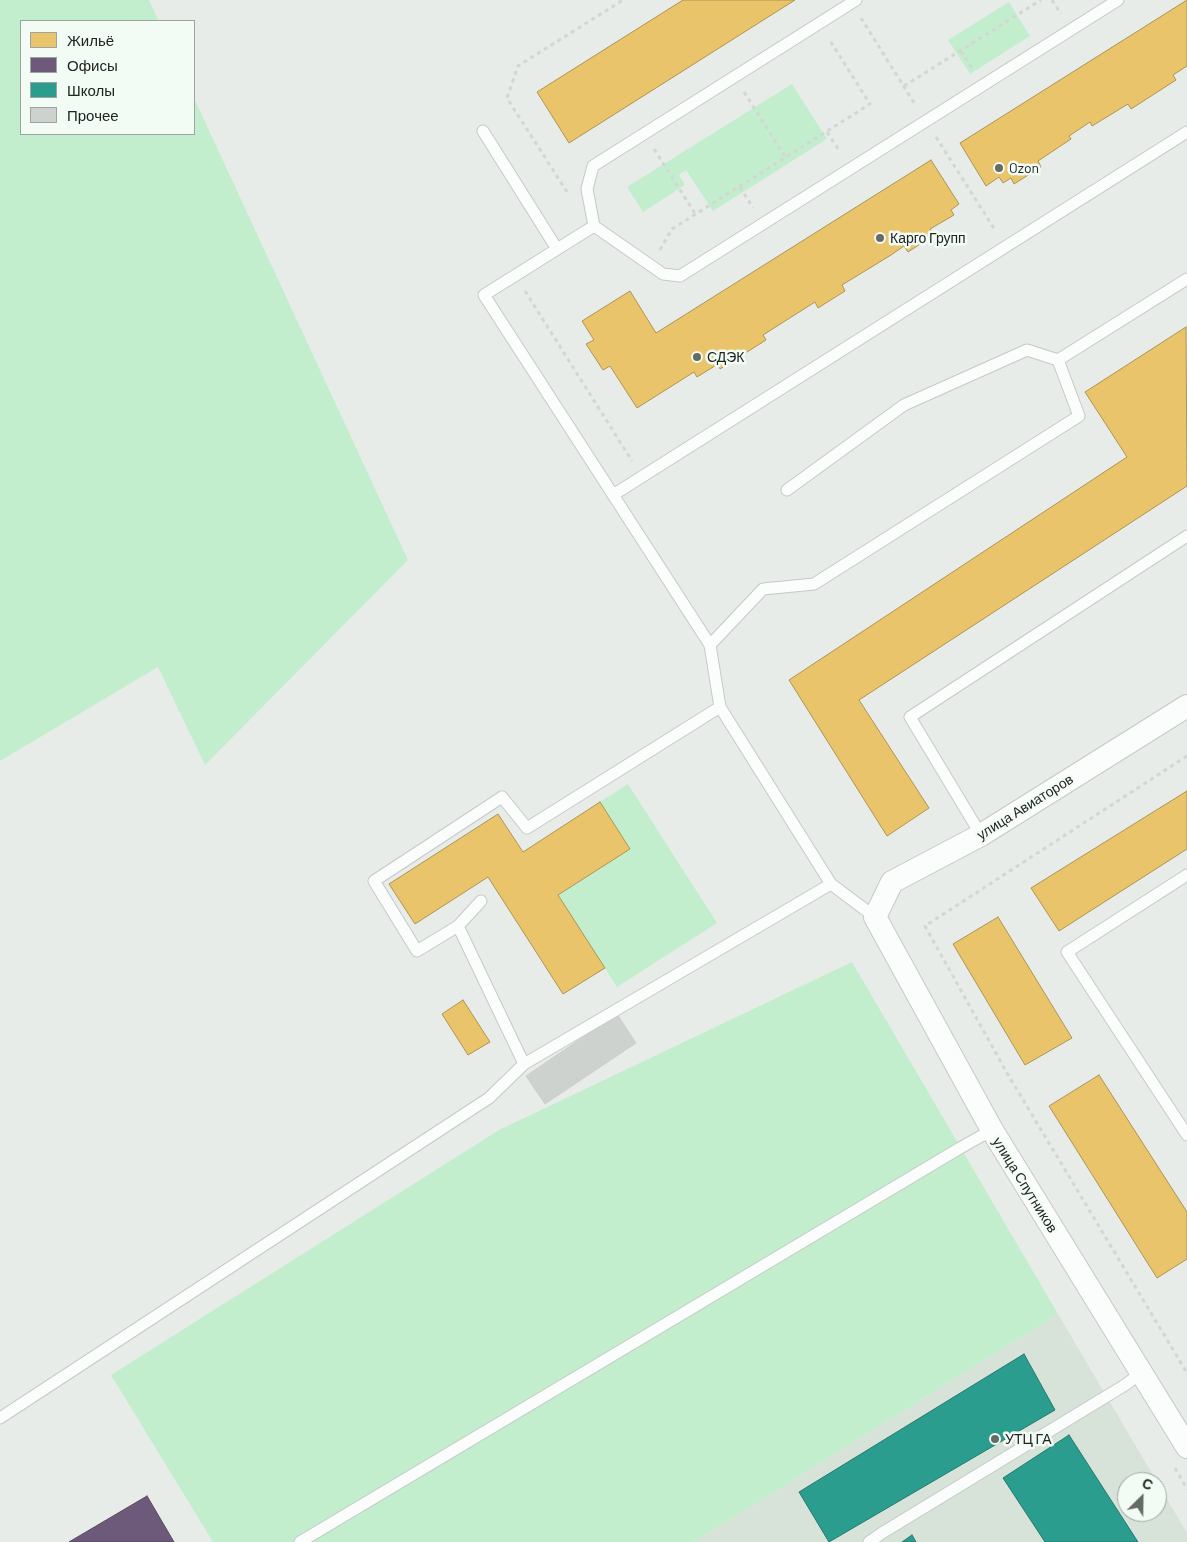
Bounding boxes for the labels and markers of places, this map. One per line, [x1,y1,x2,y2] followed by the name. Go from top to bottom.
[1009,160,1039,176] place label: Ozon
[993,162,1005,174] marker: Ozon
[890,230,966,246] place label: Карго Групп
[874,232,886,244] marker: Карго Групп
[707,349,745,365] place label: СДЭК
[691,351,703,363] marker: СДЭК
[1005,1431,1052,1447] place label: УТЦ ГА
[989,1433,1001,1445] marker: УТЦ ГА

